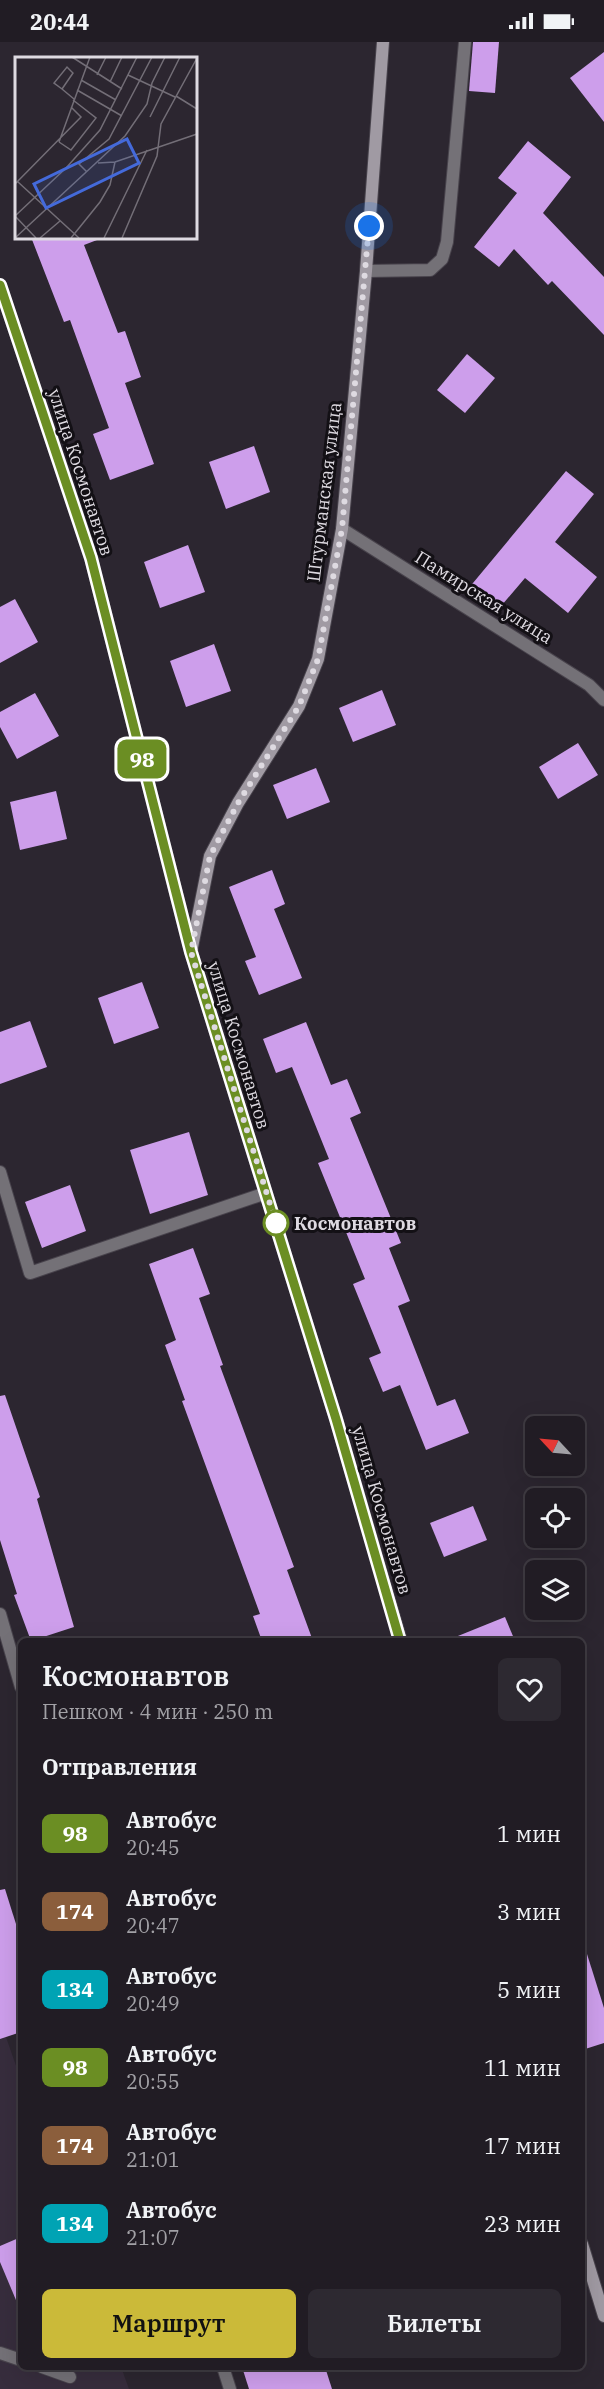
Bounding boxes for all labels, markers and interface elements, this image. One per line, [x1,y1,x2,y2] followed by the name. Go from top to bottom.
[30,7,89,36] text: 20:44
[15,57,196,238] inset map
[354,211,384,241] your location
[43,386,119,558] street label: улица Космонавтов
[302,401,346,583] street label: Штурманская улица
[411,545,557,649] street label: Памирская улица
[115,740,169,778] line badge: 98
[129,745,155,773] text: 98
[203,958,275,1132] street label: улица Космонавтов
[263,1210,289,1236] marker: Космонавтов
[294,1212,416,1235] place label: Космонавтов
[525,1416,585,1476] north arrow
[525,1416,585,1620] map controls
[347,1423,417,1597] street label: улица Космонавтов
[525,1488,585,1548] button: locate
[525,1560,585,1620] button: layers
[42,1657,229,1694] text: Космонавтов
[498,1658,561,1721] button: heart
[42,1698,273,1725] text: Пешком · 4 мин · 250 m
[42,1752,197,1781] text: Отправления
[126,1805,217,1834] text: Автобус
[62,1819,88,1847] text: 98
[497,1819,561,1848] text: 1 мин
[126,1834,180,1861] text: 20:45
[126,1883,217,1912] text: Автобус
[56,1897,94,1925] text: 174
[497,1897,561,1926] text: 3 мин
[126,1912,180,1939] text: 20:47
[126,1961,217,1990] text: Автобус
[56,1975,94,2003] text: 134
[497,1975,561,2004] text: 5 мин
[126,1990,180,2017] text: 20:49
[126,2039,217,2068] text: Автобус
[62,2053,88,2081] text: 98
[484,2053,561,2082] text: 11 мин
[126,2068,180,2095] text: 20:55
[126,2117,217,2146] text: Автобус
[56,2131,94,2159] text: 174
[484,2131,561,2160] text: 17 мин
[126,2146,180,2173] text: 21:01
[126,2195,217,2224] text: Автобус
[56,2209,94,2237] text: 134
[484,2209,561,2238] text: 23 мин
[126,2224,180,2251] text: 21:07
[42,2289,296,2358] button: Маршрут
[308,2289,561,2358] button: Билеты

